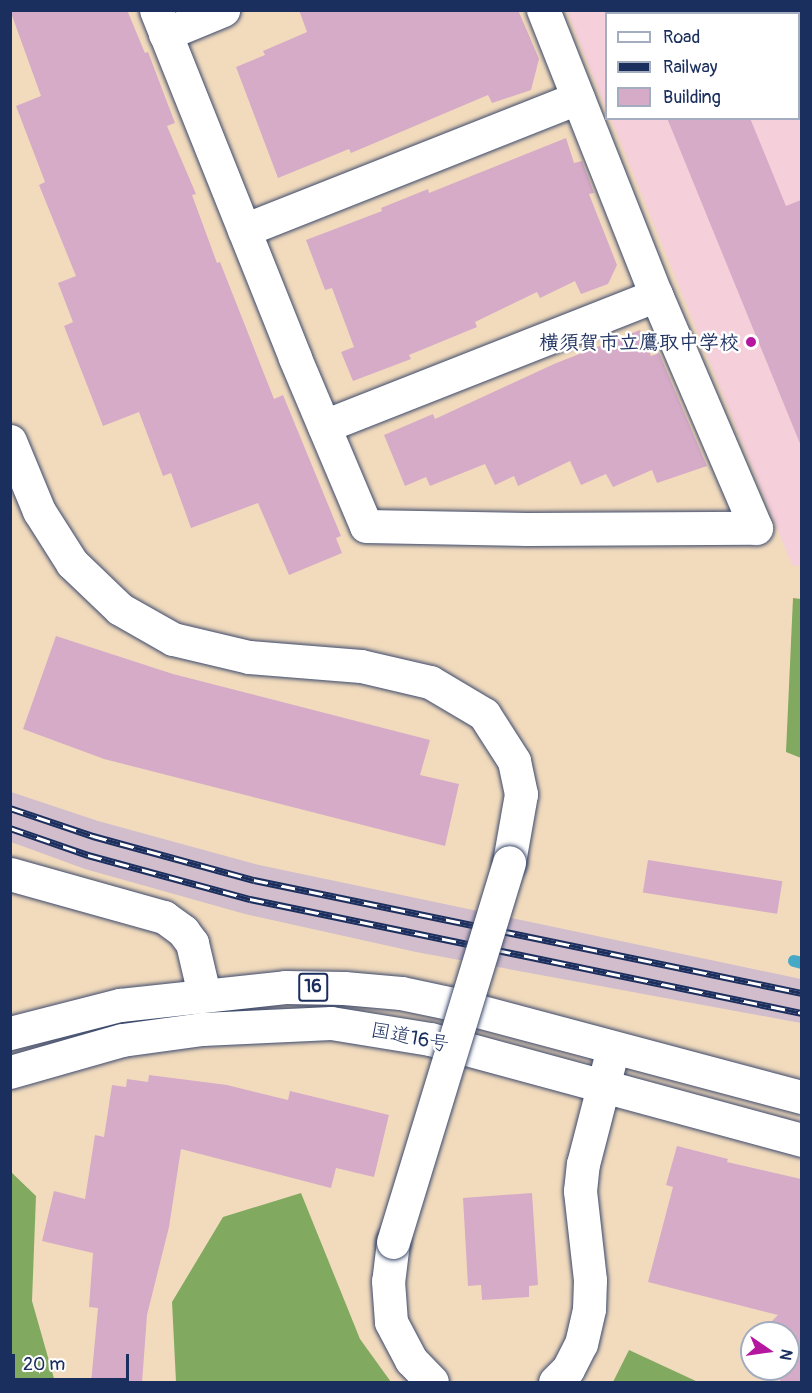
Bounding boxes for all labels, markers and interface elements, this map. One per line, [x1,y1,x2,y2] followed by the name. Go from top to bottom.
[605,12,800,120] legend
[663,26,700,49] text: Road
[663,56,718,79] text: Railway
[663,86,721,109] text: Building
[539,330,739,354] place label: 横須賀市立鷹取中学校
[744,335,758,349] marker: 横須賀市立鷹取中学校
[298,972,328,1002] road number: 16
[369,1018,451,1056] street label: 国道16号
[740,1321,800,1381] north arrow
[15,1342,132,1380] scale bar
[775,1347,797,1362] text: N
[23,1353,65,1376] text: 20 m

